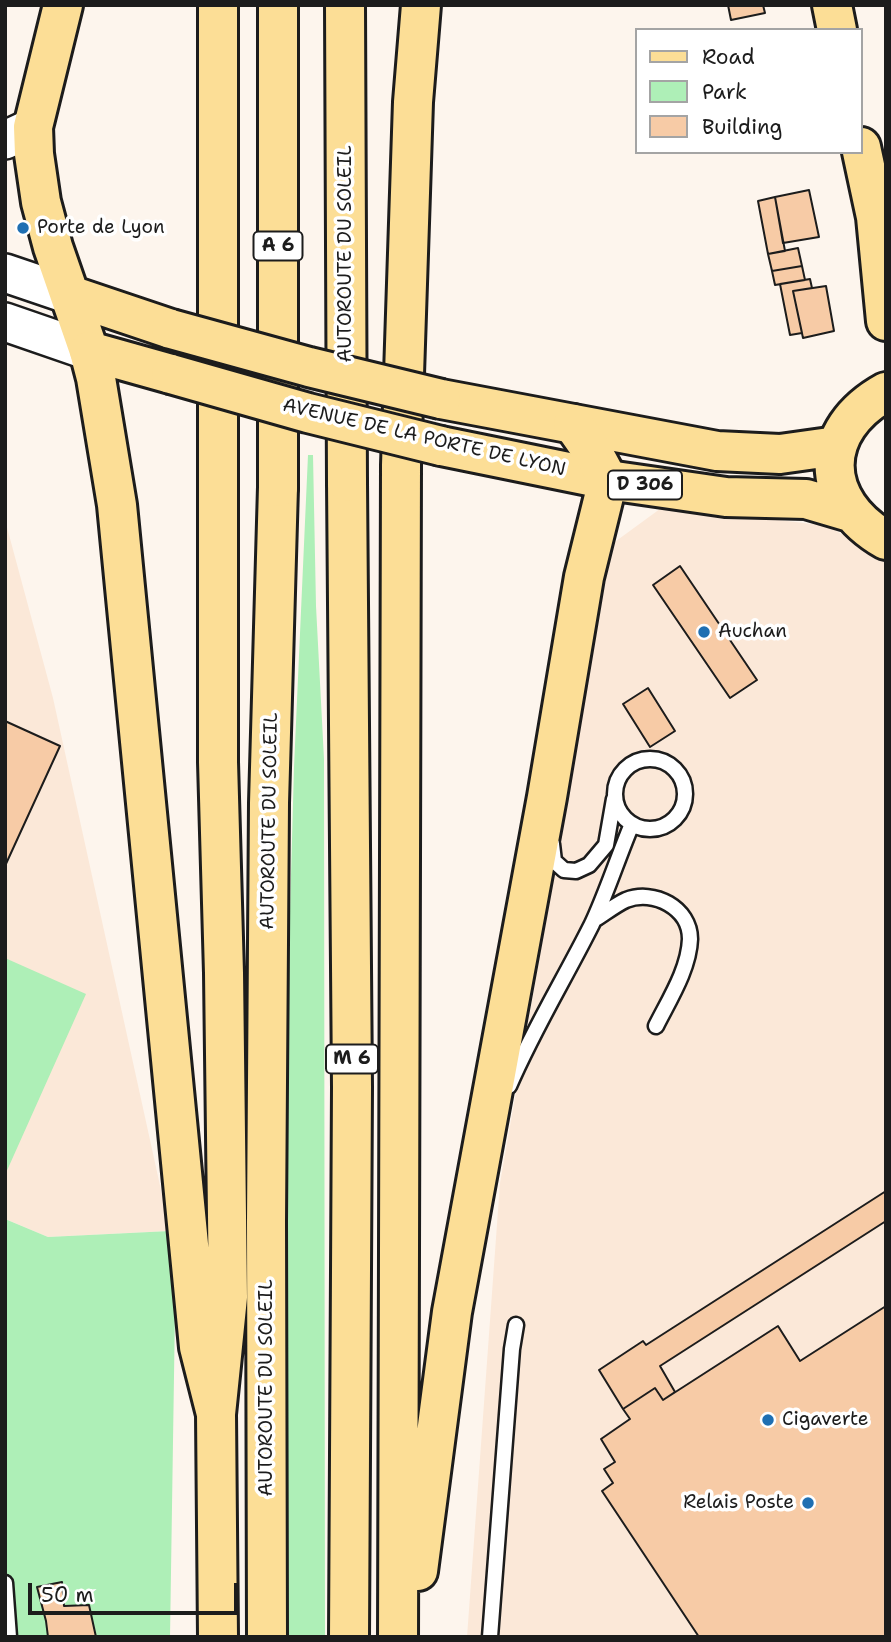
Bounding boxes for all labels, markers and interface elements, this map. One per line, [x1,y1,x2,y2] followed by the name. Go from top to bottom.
[636,28,863,154] legend
[702,43,755,71] text: Road
[702,78,747,106] text: Park
[702,113,782,141] text: Building
[335,145,357,363] street label: AUTOROUTE DU SOLEIL
[37,217,165,239] place label: Porte de Lyon
[15,220,31,236] marker: Porte de Lyon
[254,232,302,260] road number: A 6
[280,394,568,482] street label: AVENUE DE LA PORTE DE LYON
[608,471,682,500] road number: D 306
[718,621,787,643] place label: Auchan
[696,624,712,640] marker: Auchan
[257,712,283,930] street label: AUTOROUTE DU SOLEIL
[326,1044,378,1074] road number: M 6
[256,1279,278,1497] street label: AUTOROUTE DU SOLEIL
[782,1409,869,1431] place label: Cigaverte
[760,1412,776,1428] marker: Cigaverte
[683,1492,794,1514] place label: Relais Poste
[800,1495,816,1511] marker: Relais Poste
[32,1568,242,1612] scale bar
[41,1581,94,1609] text: 50 m

